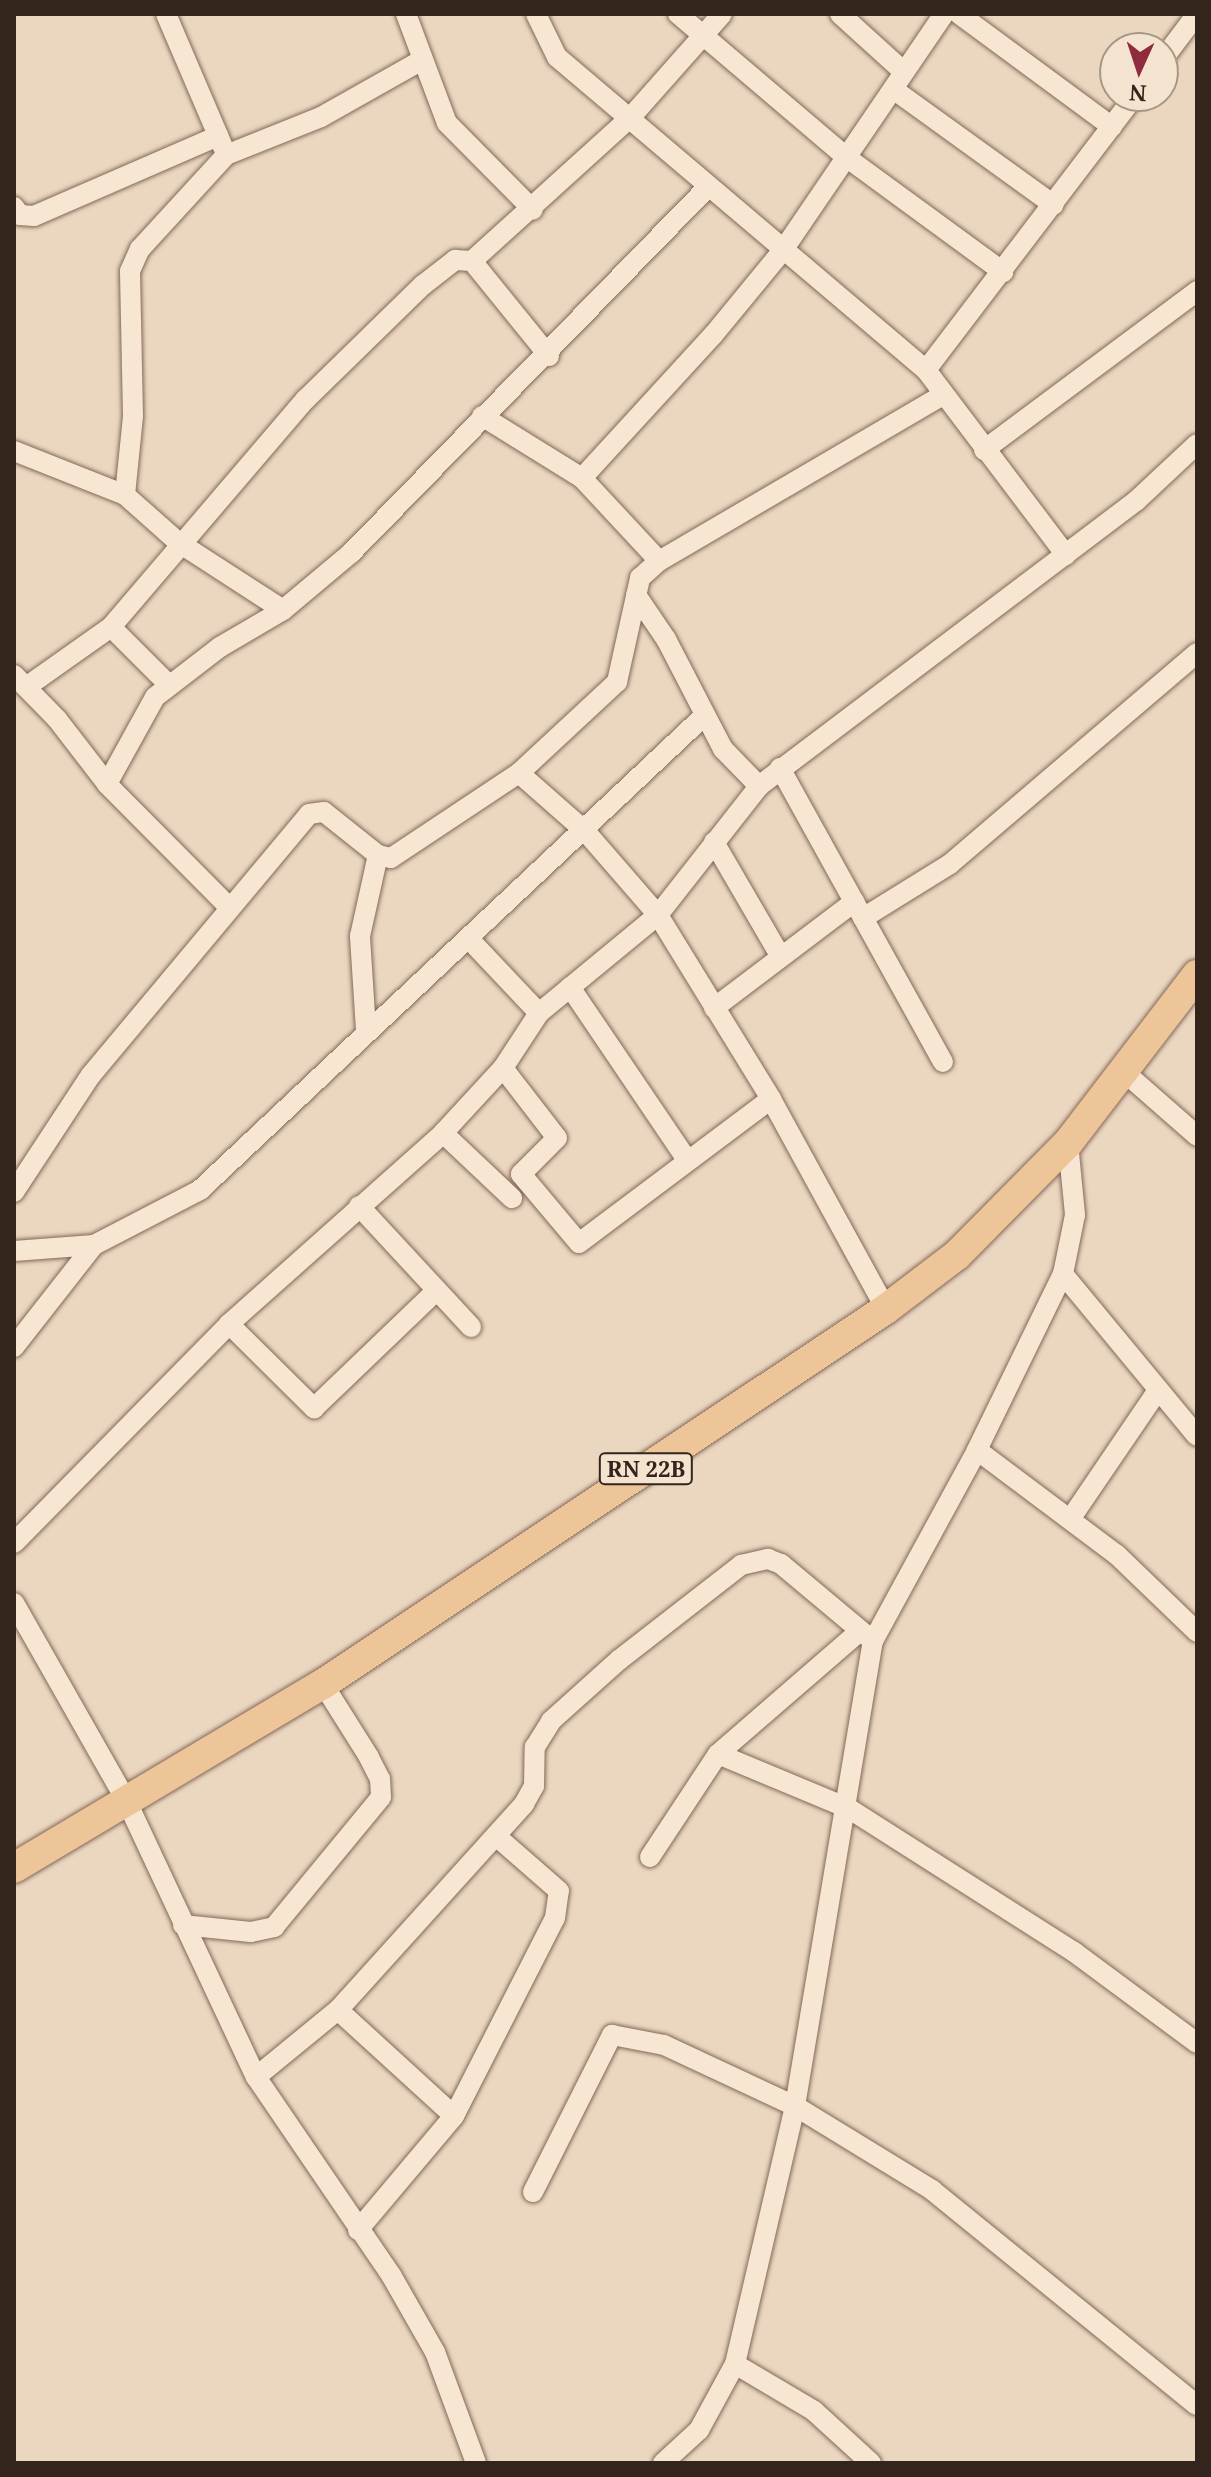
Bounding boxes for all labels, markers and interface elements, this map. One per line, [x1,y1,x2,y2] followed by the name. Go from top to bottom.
[1099,32,1179,112] north arrow
[1128,79,1147,109] text: N
[598,1451,694,1487] road number: RN 22B

